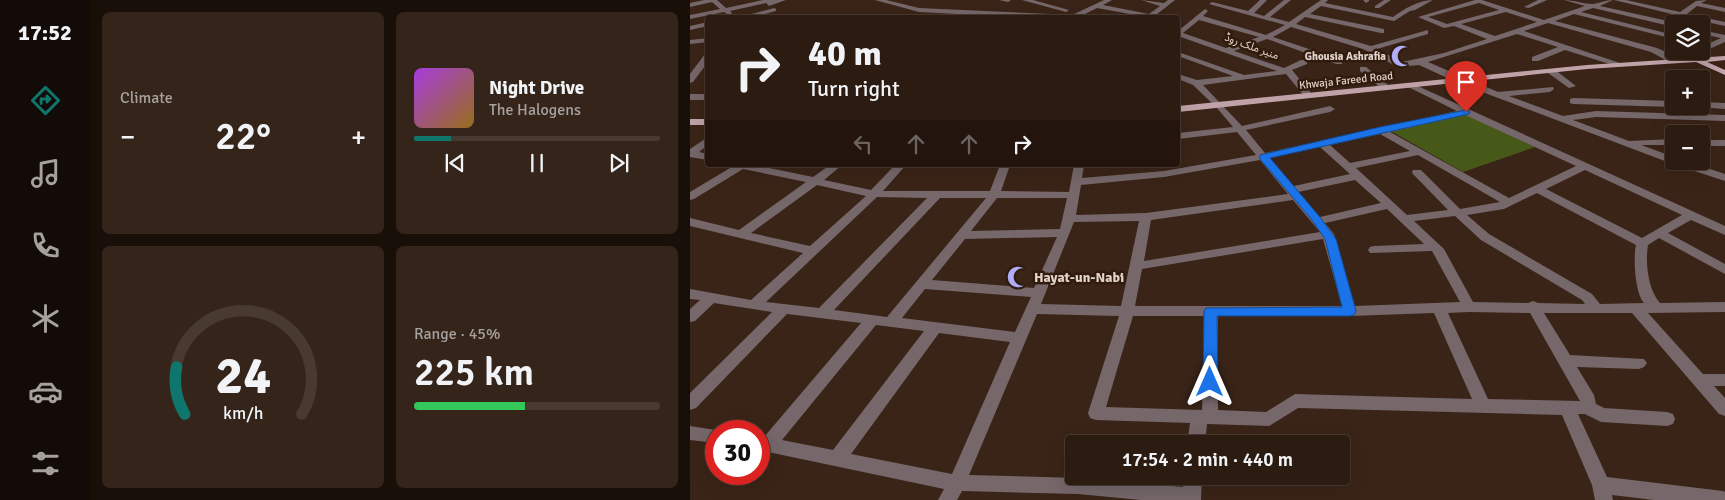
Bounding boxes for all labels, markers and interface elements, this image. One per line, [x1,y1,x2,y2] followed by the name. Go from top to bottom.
[1665,15,1710,170] map controls
[1665,15,1710,60] button: layers
[18,19,72,46] text: 17:52
[1223,30,1281,62] street label: منیر ملک روڈ
[808,32,882,75] text: 40 m
[725,35,790,100] icon: right
[1389,43,1415,69] mosque icon: Ghousia Ashrafia
[1305,50,1386,63] place label: Ghousia Ashrafia
[1445,61,1487,112] pin
[1452,68,1480,96] icon: arrive
[1298,69,1394,92] street label: Khwaja Fareed Road
[1665,70,1710,115] button: +
[808,75,900,102] text: Turn right
[489,76,584,100] text: Night Drive
[28,83,63,118] icon: directions
[120,88,173,108] text: Climate
[489,100,581,120] text: The Halogens
[215,113,271,160] text: 22°
[120,120,135,154] text: −
[351,120,366,154] text: +
[1665,125,1710,170] button: −
[849,130,877,158] icon: left
[902,130,930,158] icon: ahead
[955,130,983,158] icon: ahead
[1008,130,1036,158] icon: right
[441,149,469,177] icon: previous
[523,149,551,177] icon: pause
[605,149,633,177] icon: next
[28,156,63,191] icon: music
[28,228,63,263] icon: phone
[1005,264,1031,290] mosque icon: Hayat-un-Nabi
[1034,269,1124,286] place label: Hayat-un-Nabi
[28,301,63,336] icon: climate
[414,324,500,344] text: Range · 45%
[215,344,271,408] text: 24
[414,349,534,396] text: 225 km
[1183,355,1235,407] position arrow
[28,374,63,409] icon: car
[223,402,263,424] text: km/h
[705,420,770,485] speed limit sign: 30
[28,446,63,481] icon: filters
[1122,448,1293,472] text: 17:54 · 2 min · 440 m

